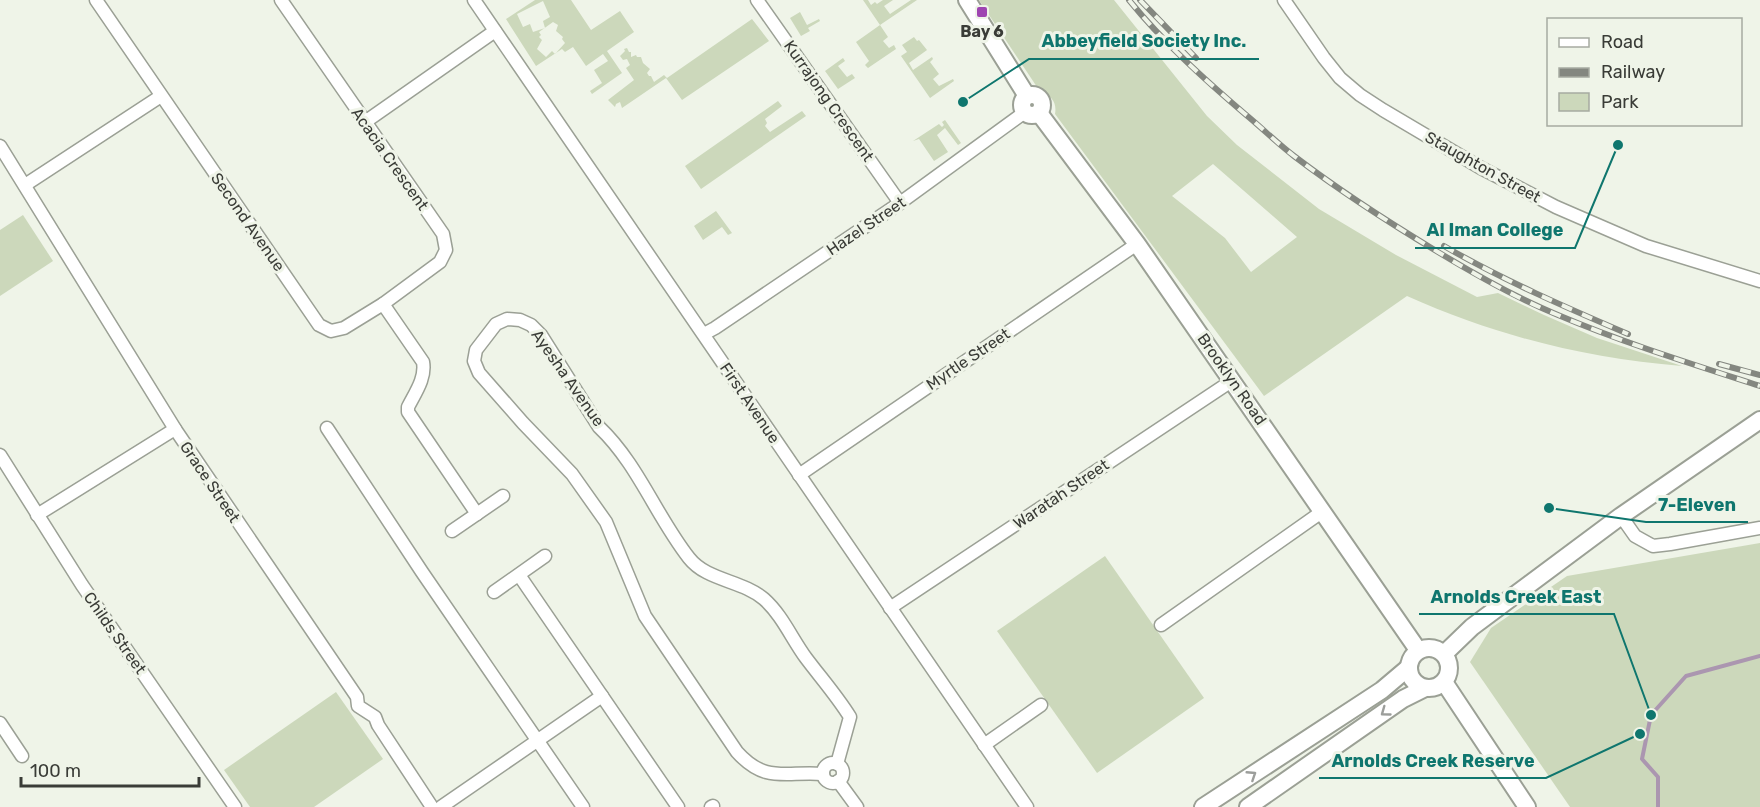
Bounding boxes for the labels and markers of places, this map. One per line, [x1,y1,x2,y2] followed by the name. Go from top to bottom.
[975,5,989,19] marker: Bay 6
[960,22,1004,41] place label: Bay 6
[1029,23,1259,59] callout: Abbeyfield Society Inc.
[1415,212,1575,248] callout: Al Iman College
[1646,486,1748,522] callout: 7-Eleven
[1419,578,1614,614] callout: Arnolds Creek East
[1319,742,1546,778] callout: Arnolds Creek Reserve

